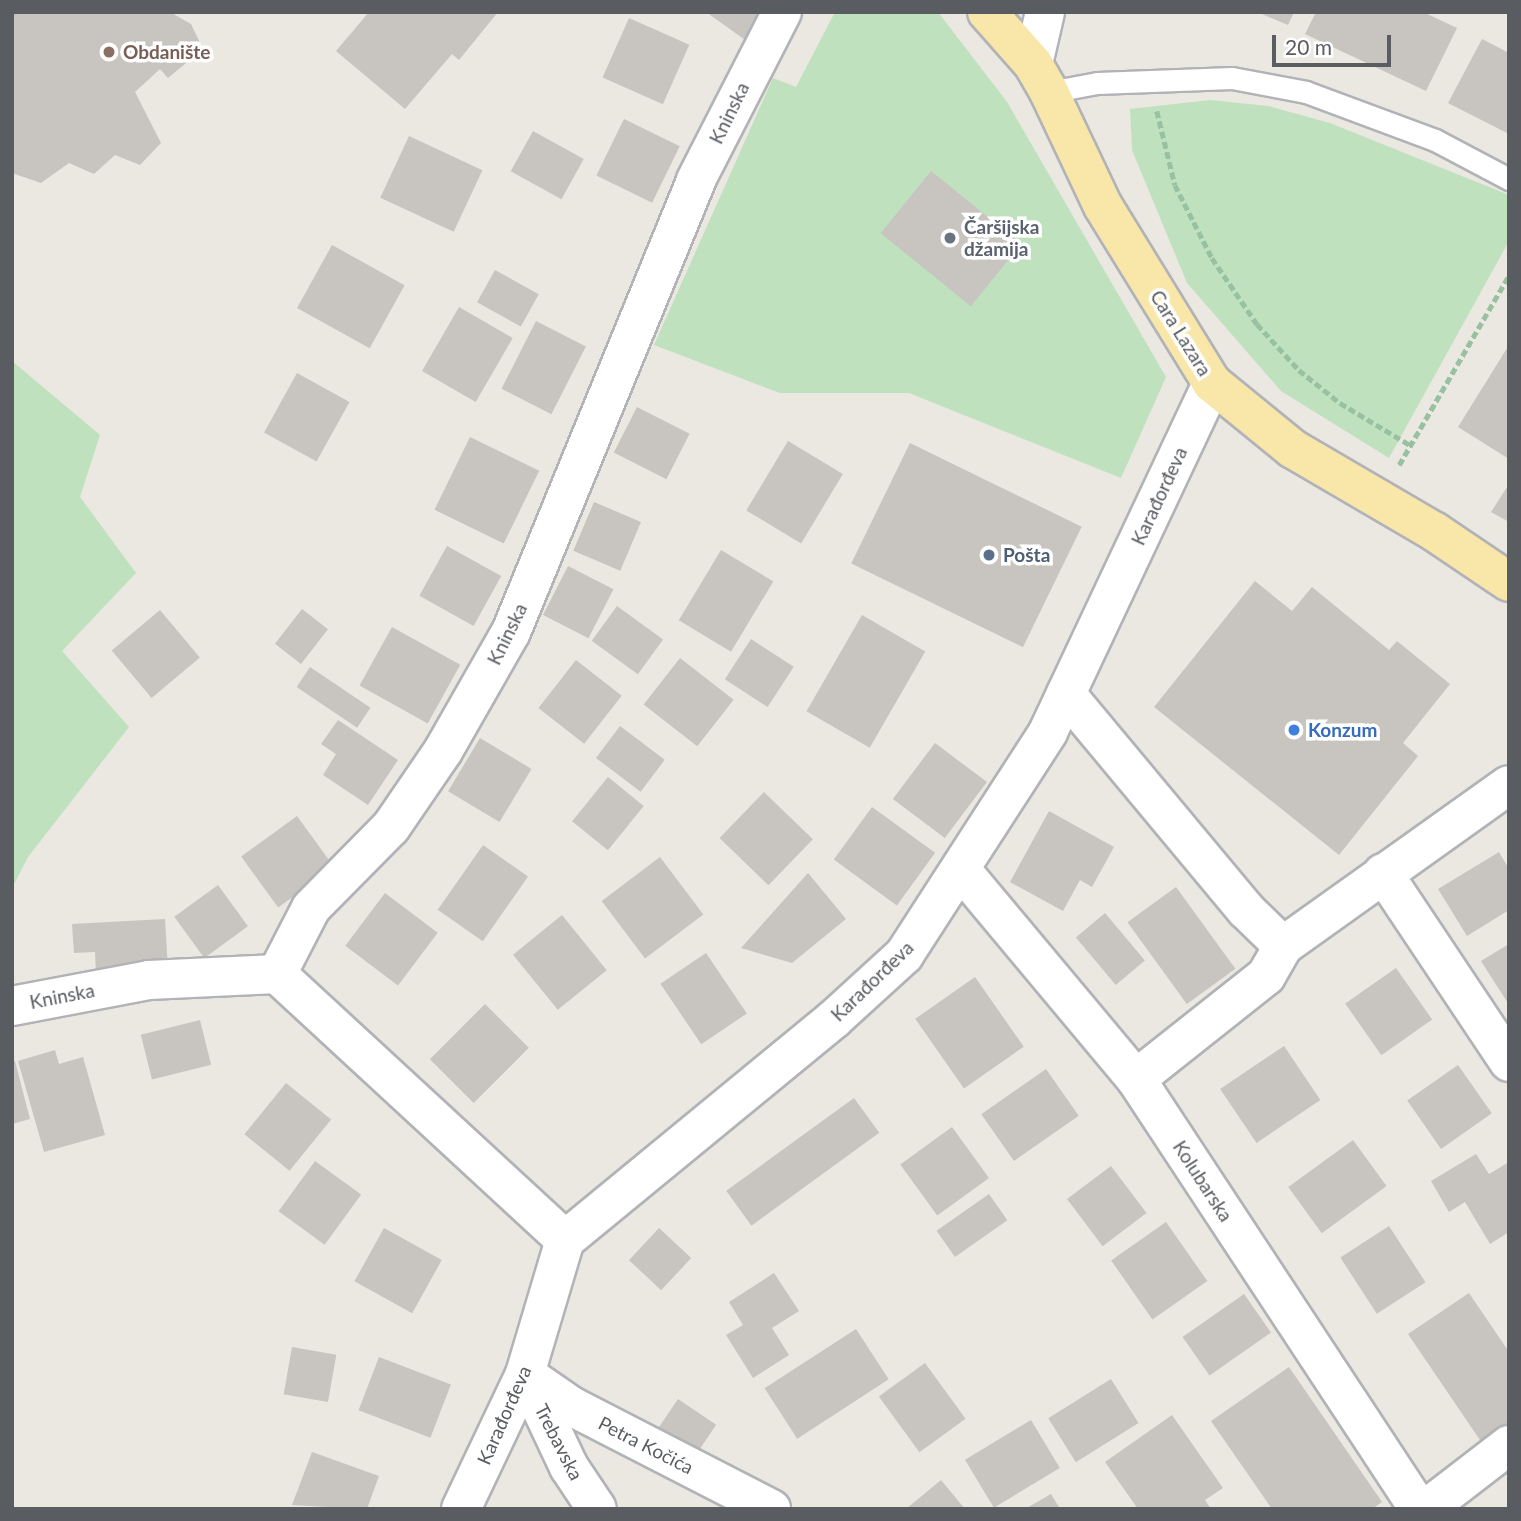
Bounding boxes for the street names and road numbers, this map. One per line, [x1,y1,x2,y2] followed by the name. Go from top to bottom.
[704,78,754,148] street label: Kninska
[1146,286,1216,380] street label: Cara Lazara
[1126,443,1192,549] street label: Karađorđeva
[482,599,532,669] street label: Kninska
[826,936,918,1026] street label: Karađorđeva
[28,979,96,1013] street label: Kninska
[1168,1136,1238,1226] street label: Kolubarska
[472,1362,536,1468] street label: Karađorđeva
[530,1400,588,1484] street label: Trebavska
[595,1411,697,1479] street label: Petra Kočića

